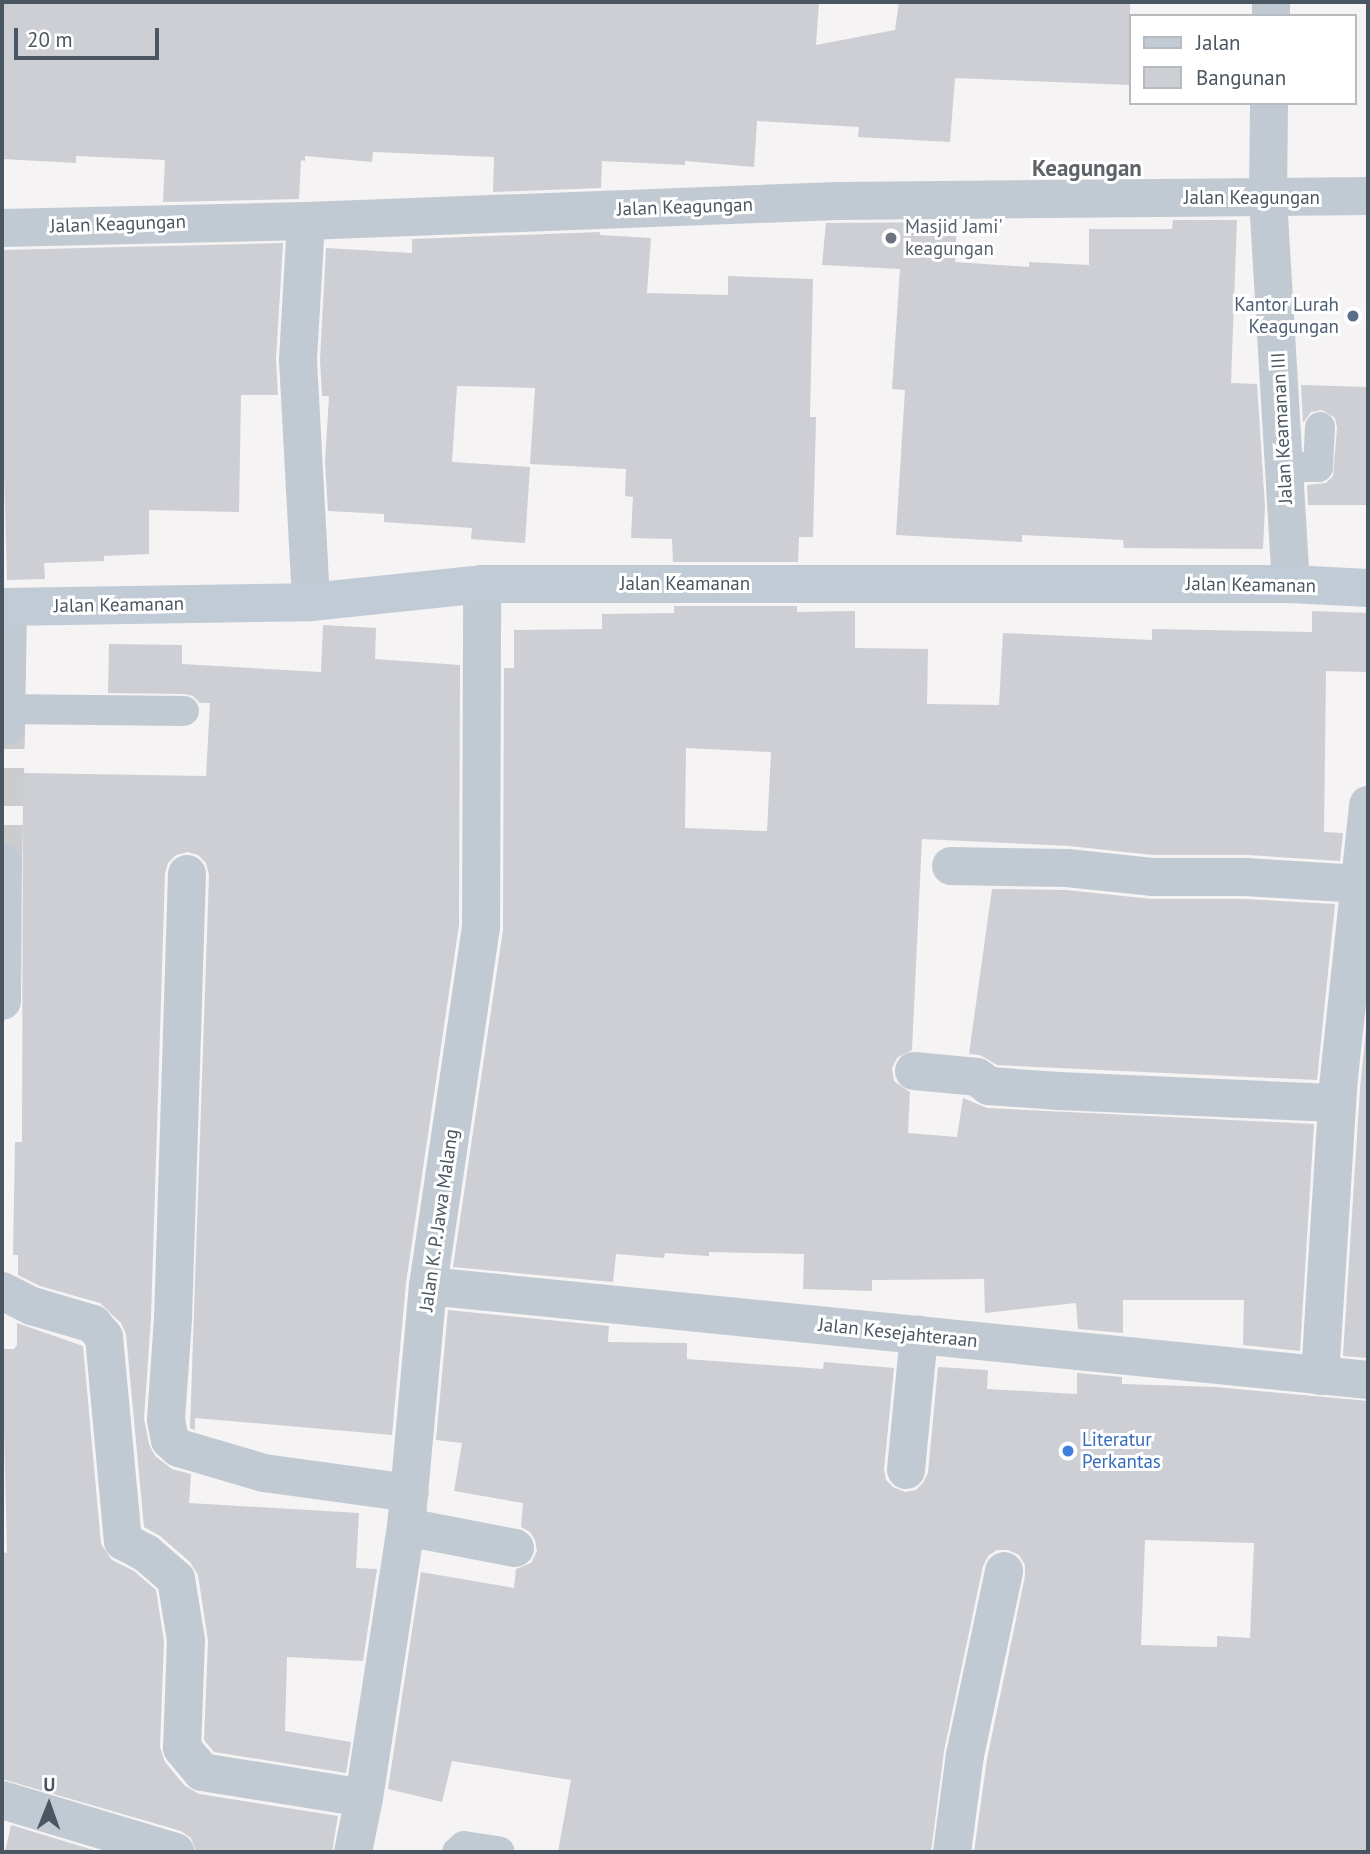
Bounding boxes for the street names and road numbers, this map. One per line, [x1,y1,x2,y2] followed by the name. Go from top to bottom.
[1184,187,1320,209] street label: Jalan Keagungan
[617,193,753,221] street label: Jalan Keagungan
[50,210,186,238] street label: Jalan Keagungan
[1267,352,1297,504] street label: Jalan Keamanan III
[1186,572,1316,598] street label: Jalan Keamanan
[620,573,750,595] street label: Jalan Keamanan
[54,592,184,618] street label: Jalan Keamanan
[415,1126,463,1314] street label: Jalan K. P. Jawa Malang
[817,1313,979,1353] street label: Jalan Kesejahteraan

